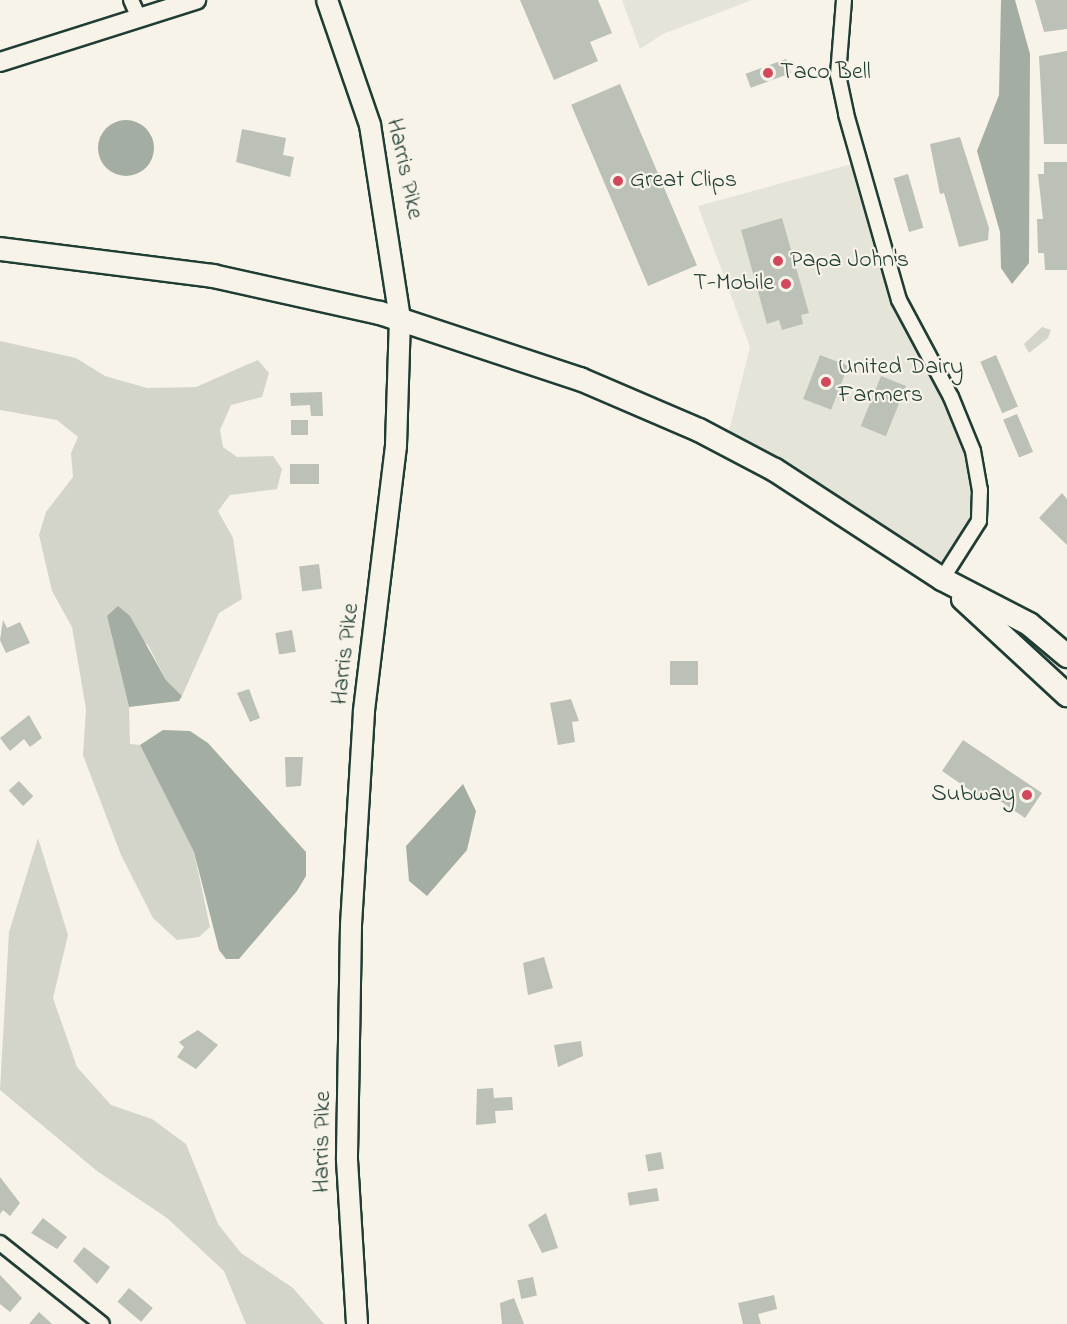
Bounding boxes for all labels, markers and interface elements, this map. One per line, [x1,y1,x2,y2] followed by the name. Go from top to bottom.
[780,59,871,87] place label: Taco Bell
[761,66,775,80] marker: Taco Bell
[379,116,429,222] street label: Harris Pike
[630,167,737,195] place label: Great Clips
[611,174,625,188] marker: Great Clips
[790,247,909,275] place label: Papa John's
[771,254,785,268] marker: Papa John's
[693,270,774,298] place label: T-Mobile
[779,277,793,291] marker: T-Mobile
[838,354,963,410] place label: United Dairy Farmers
[819,375,833,389] marker: United Dairy Farmers
[325,601,367,707] street label: Harris Pike
[931,781,1015,809] place label: Subway
[1020,788,1034,802] marker: Subway
[308,1091,338,1193] street label: Harris Pike

